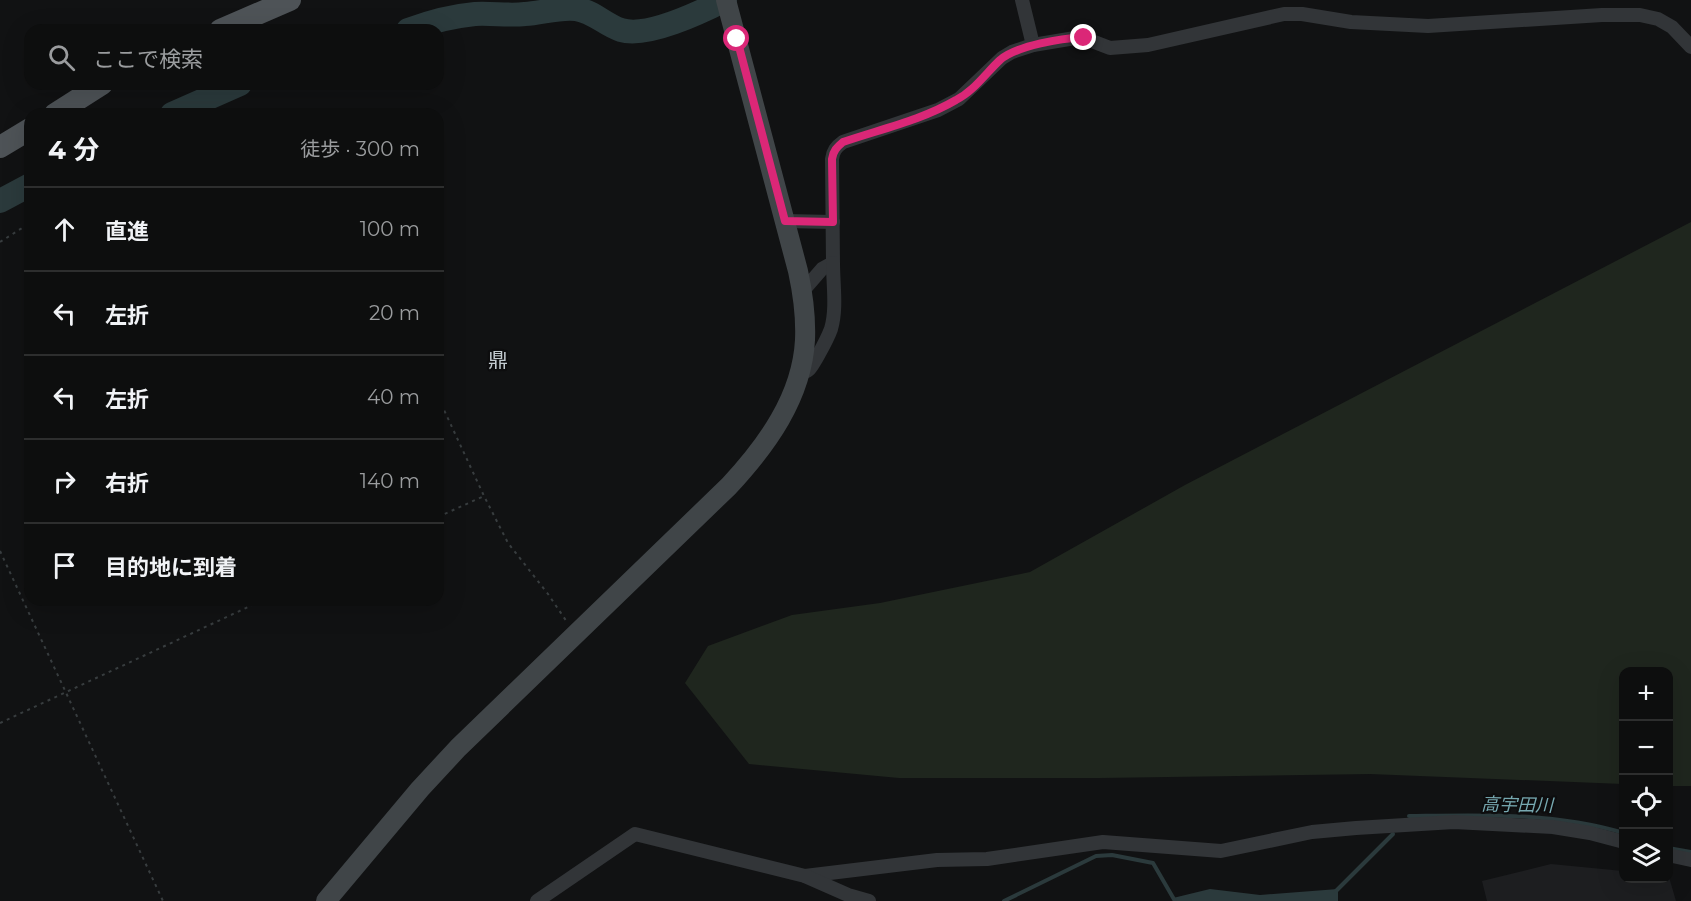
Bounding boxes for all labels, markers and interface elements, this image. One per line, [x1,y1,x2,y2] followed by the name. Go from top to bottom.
[24,24,444,90] search box
[1070,24,1096,50] route end
[723,25,749,51] route start
[45,41,78,74] icon: search
[93,46,203,73] text: ここで検索
[48,134,99,166] text: 4 分
[300,137,420,161] text: 徒歩 · 300 m
[48,213,81,246] icon: ahead
[360,217,420,241] text: 100 m
[105,218,149,245] text: 直進
[48,297,81,330] icon: left
[369,301,420,325] text: 20 m
[105,302,149,329] text: 左折
[488,348,508,372] district label: 鼎
[48,381,81,414] icon: left
[367,385,420,409] text: 40 m
[105,386,149,413] text: 左折
[48,465,81,498] icon: right
[360,469,420,493] text: 140 m
[105,470,149,497] text: 右折
[48,549,81,582] icon: arrive
[105,554,237,581] text: 目的地に到着
[1619,667,1673,883] map controls
[1619,667,1673,721] button: +
[1619,721,1673,775] button: −
[1619,775,1673,829] button: locate
[1481,793,1555,817] water label: 高宇田川
[1619,829,1673,883] button: layers

